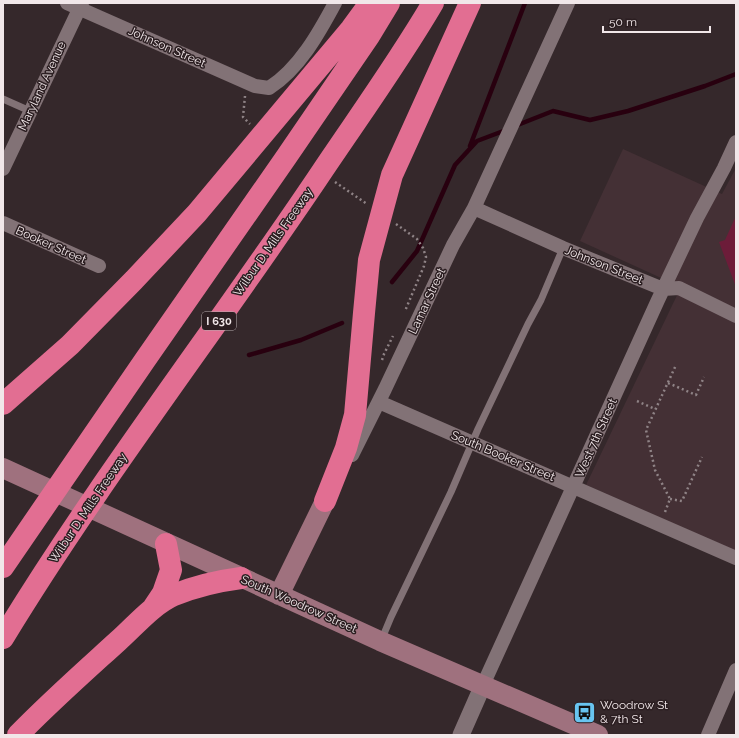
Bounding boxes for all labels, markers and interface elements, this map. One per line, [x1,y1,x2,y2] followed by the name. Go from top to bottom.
[603,8,710,34] scale bar
[609,15,637,29] text: 50 m
[126,24,208,70] street label: Johnson Street
[15,39,69,133] street label: Maryland Avenue
[230,185,316,299] street label: Wilbur D. Mills Freeway
[14,223,88,267] street label: Booker Street
[563,243,645,287] street label: Johnson Street
[406,266,448,336] street label: Lamar Street
[202,312,236,330] road number: I 630
[572,396,620,480] street label: West 7th Street
[449,428,557,484] street label: South Booker Street
[46,450,130,565] street label: Wilbur D. Mills Freeway
[239,572,359,636] street label: South Woodrow Street
[600,698,668,726] place label: Woodrow St & 7th St
[571,699,597,725] bus stop icon: Woodrow St & 7th St

